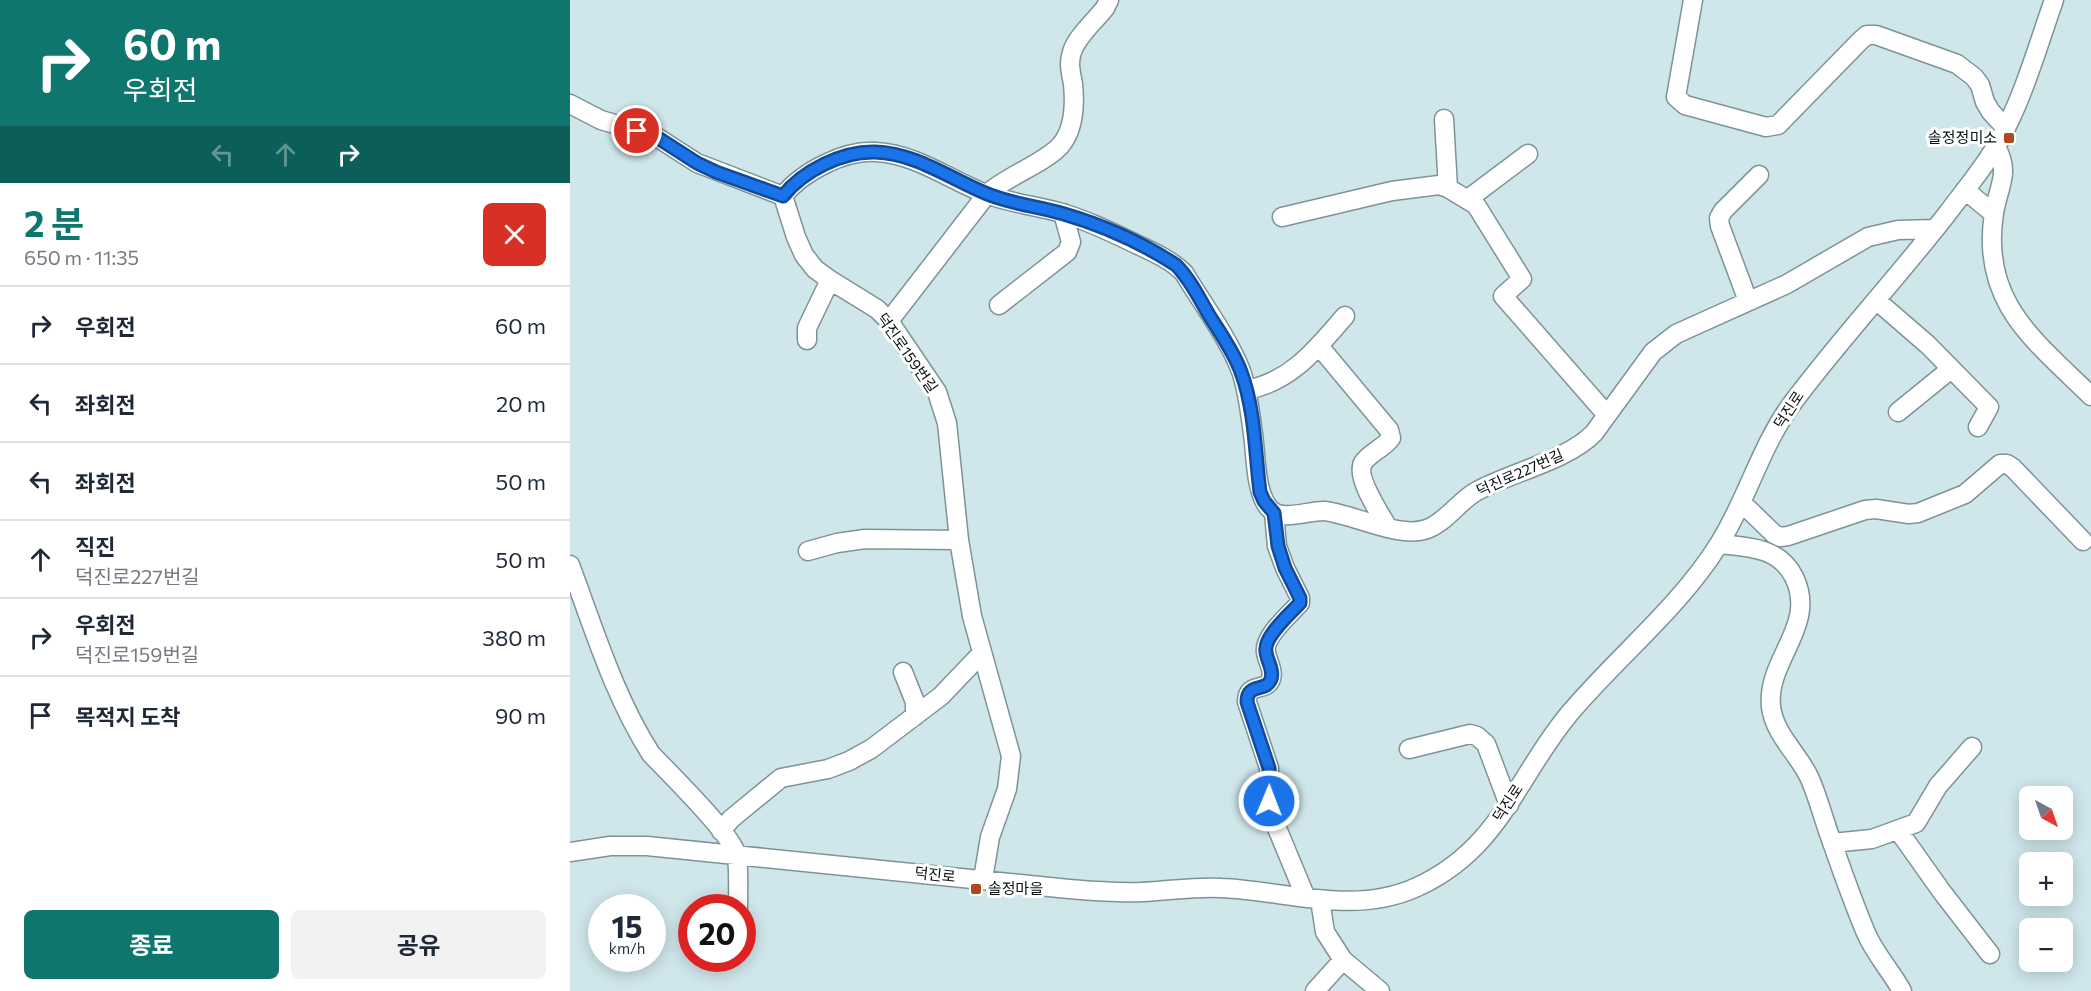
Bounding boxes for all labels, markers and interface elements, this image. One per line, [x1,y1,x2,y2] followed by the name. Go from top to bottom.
[123,17,222,69] text: 60 m
[24,24,102,102] icon: right
[123,73,198,106] text: 우회전
[611,105,662,156] pin
[620,114,653,147] icon: arrive
[1928,128,1997,146] place label: 솔정정미소
[2002,131,2016,145] marker: 솔정정미소
[206,138,239,171] icon: left
[269,138,302,171] icon: ahead
[332,138,365,171] icon: right
[24,200,84,244] text: 2 분
[483,203,546,266] button: close
[24,245,139,269] text: 650 m · 11:35
[24,309,57,342] icon: right
[874,309,942,396] street label: 덕진로159번길
[495,312,546,339] text: 60 m
[75,313,136,340] text: 우회전
[24,387,57,420] icon: left
[1769,387,1807,432] street label: 덕진로
[496,390,546,417] text: 20 m
[75,391,136,418] text: 좌회전
[1473,445,1566,499] street label: 덕진로227번길
[24,465,57,498] icon: left
[496,468,546,495] text: 50 m
[75,469,136,496] text: 좌회전
[75,533,115,560] text: 직진
[24,543,57,576] icon: ahead
[496,546,546,573] text: 50 m
[75,564,200,588] text: 덕진로227번길
[75,611,136,638] text: 우회전
[24,621,57,654] icon: right
[482,624,546,651] text: 380 m
[75,642,199,666] text: 덕진로159번길
[24,699,57,732] icon: arrive
[495,702,546,729] text: 90 m
[75,703,180,730] text: 목적지 도착
[1237,769,1301,833] position arrow
[1488,780,1526,825] street label: 덕진로
[2019,786,2073,840] north arrow
[2019,786,2073,972] map controls
[2019,852,2073,906] button: +
[914,863,957,885] street label: 덕진로
[988,879,1043,897] place label: 솔정마을
[969,882,983,896] marker: 솔정마을
[678,894,756,972] speed limit sign: 20
[611,907,643,944] text: 15
[24,910,279,979] button: 종료
[291,910,546,979] button: 공유
[2019,918,2073,972] button: −
[609,939,645,957] text: km/h

